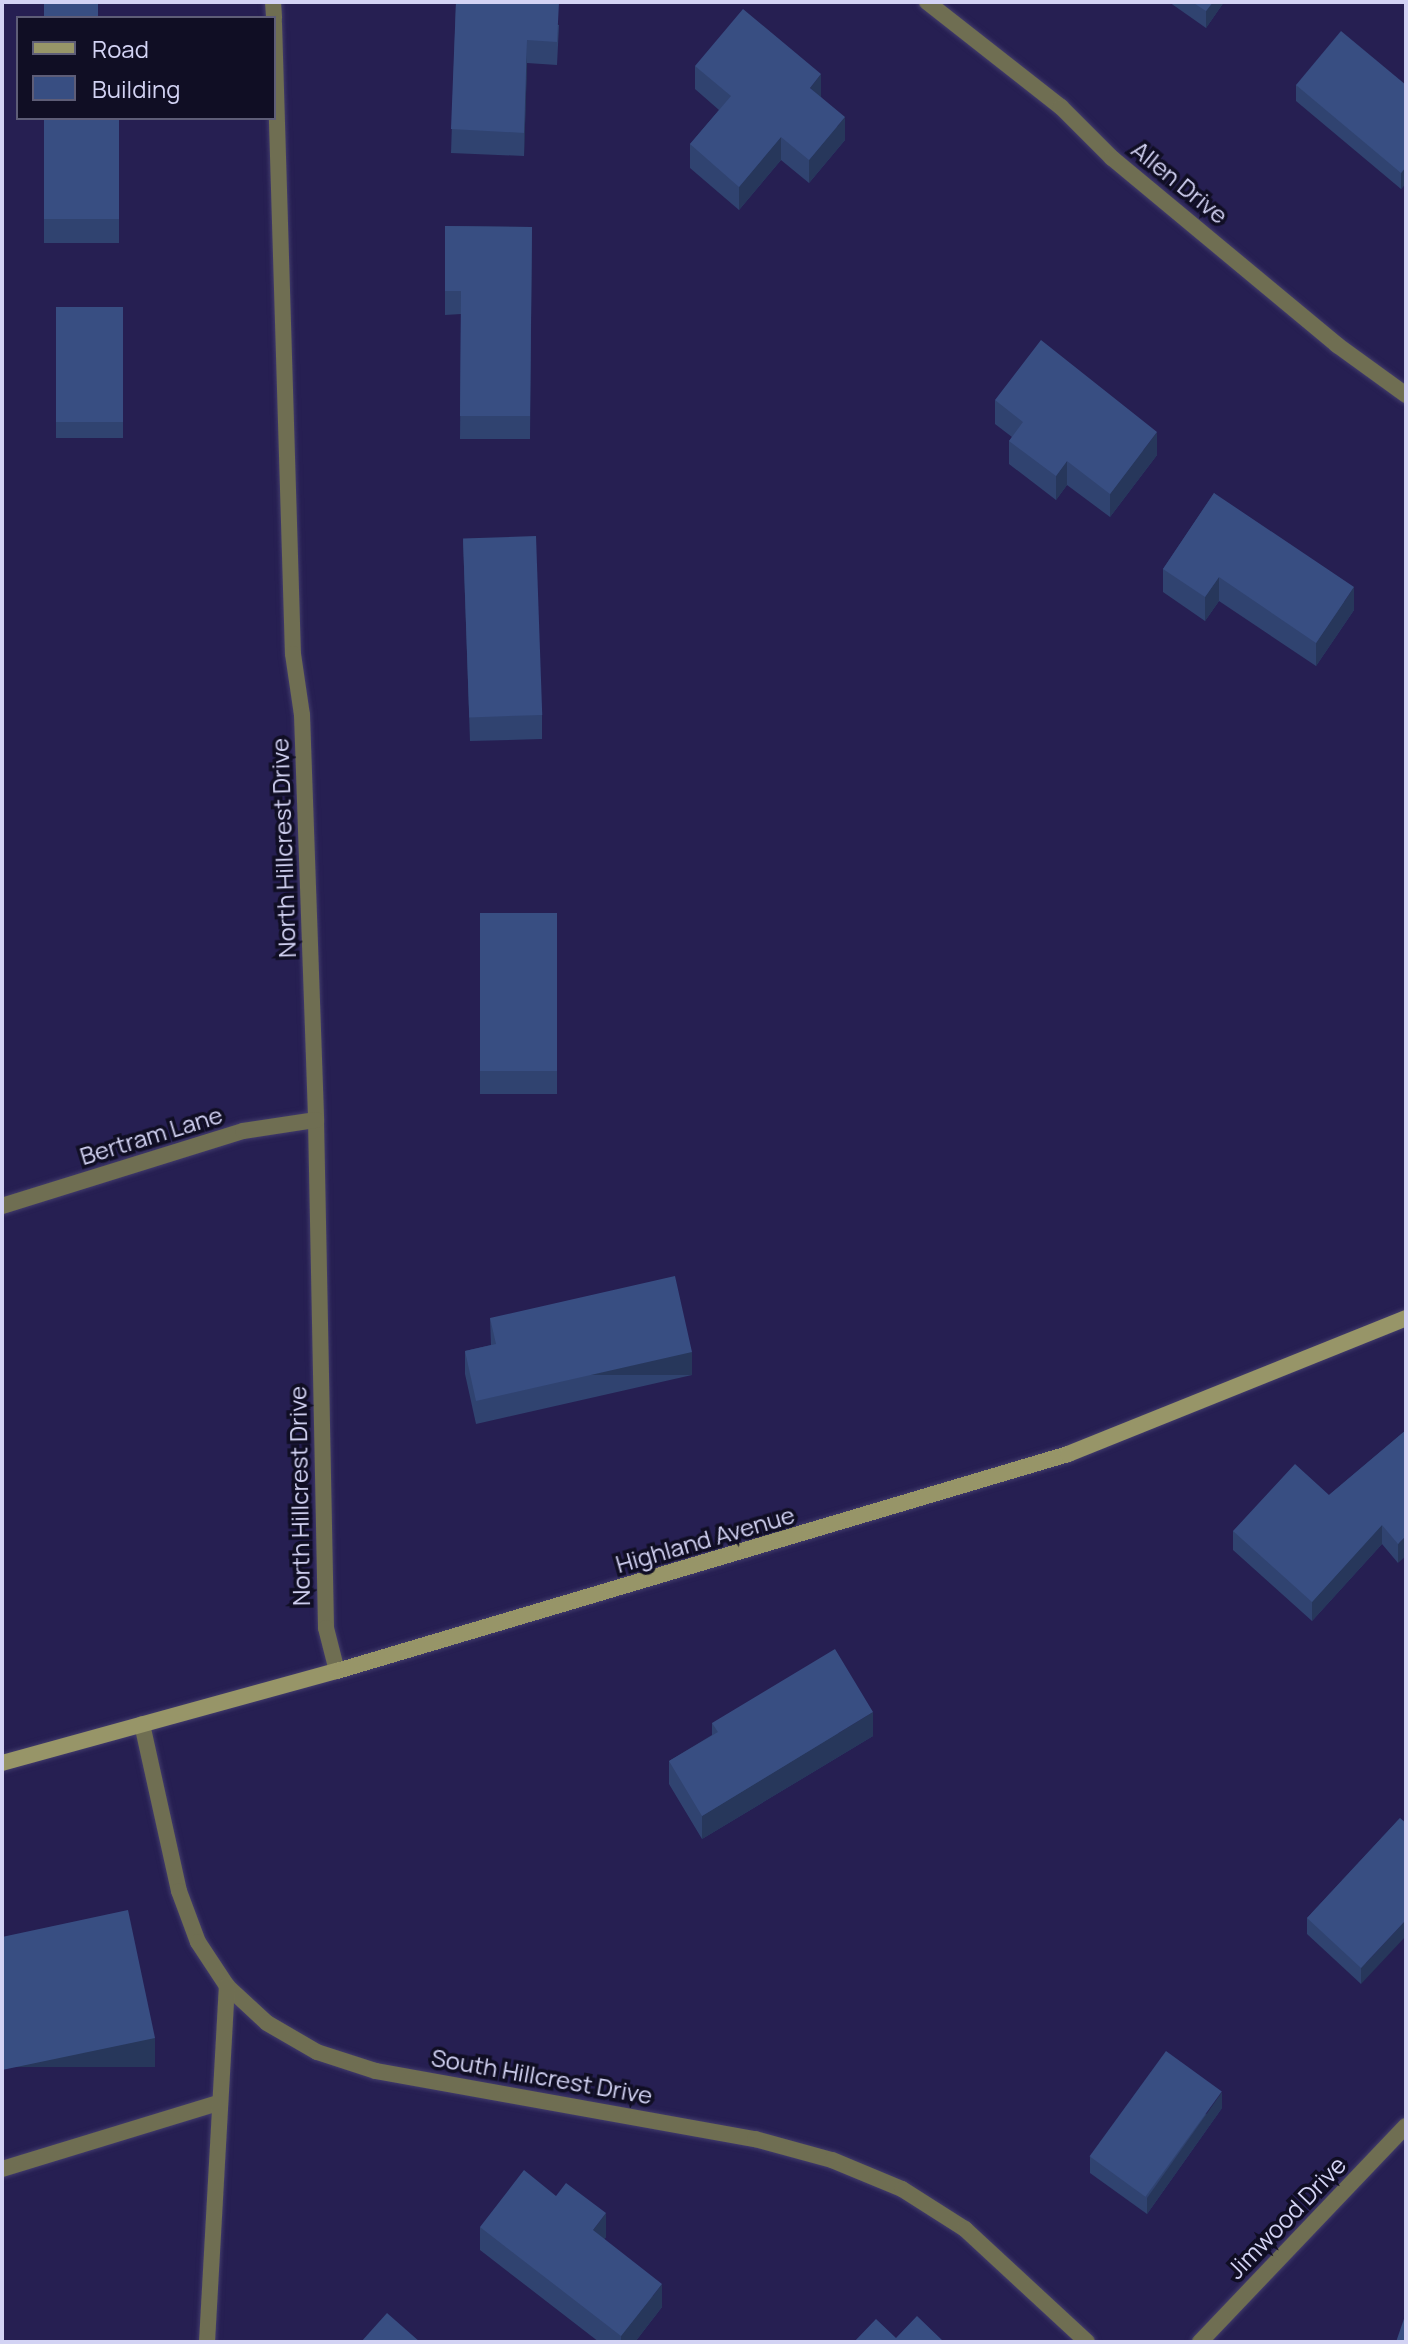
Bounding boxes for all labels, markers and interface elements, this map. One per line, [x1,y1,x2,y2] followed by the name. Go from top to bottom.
[16,16,276,120] legend
[92,32,149,65] text: Road
[92,72,180,105] text: Building
[1126,135,1234,229] street label: Allen Drive
[265,738,301,958] street label: North Hillcrest Drive
[76,1100,226,1170] street label: Bertram Lane
[283,1386,315,1606] street label: North Hillcrest Drive
[612,1500,798,1578] street label: Highland Avenue
[429,2042,655,2110] street label: South Hillcrest Drive
[1221,2150,1351,2284] street label: Jimwood Drive

